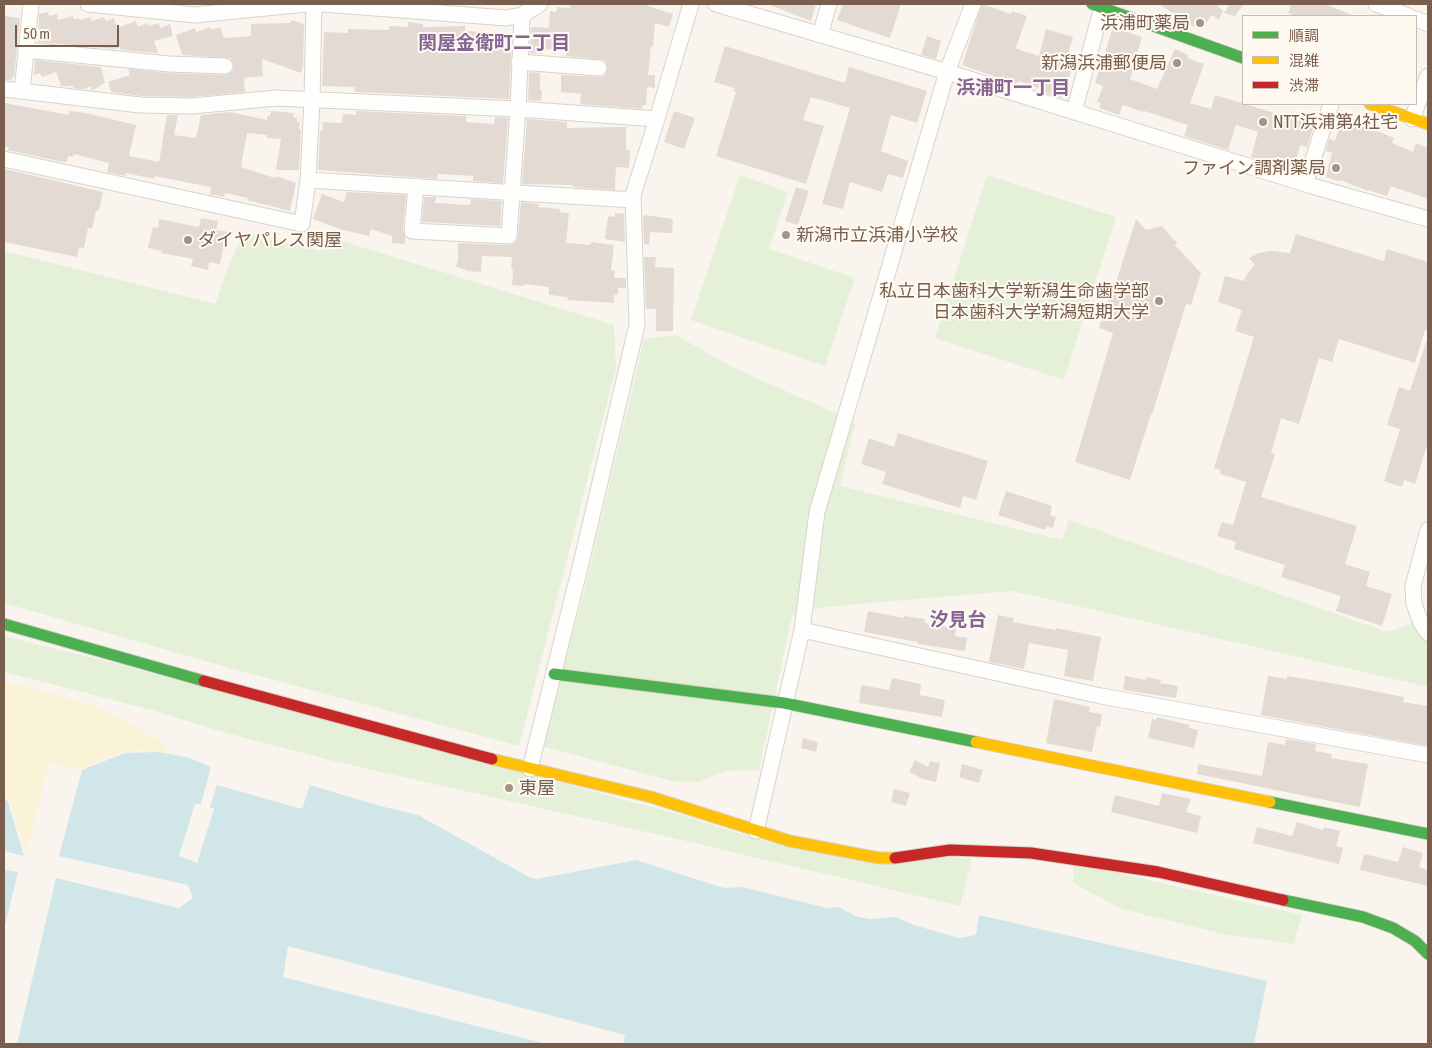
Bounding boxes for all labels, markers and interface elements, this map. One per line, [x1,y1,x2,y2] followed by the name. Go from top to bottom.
[1100,12,1190,34] place label: 浜浦町薬局
[18,15,121,47] scale bar
[1242,15,1417,105] legend
[1194,17,1206,29] marker: 浜浦町薬局
[23,25,50,42] text: 50 m
[1289,27,1319,44] text: 順調
[418,32,570,54] district label: 関屋金衛町二丁目
[1041,52,1167,74] place label: 新潟浜浦郵便局
[1289,52,1319,69] text: 混雑
[1171,57,1183,69] marker: 新潟浜浦郵便局
[956,77,1070,99] district label: 浜浦町一丁目
[1289,77,1319,94] text: 渋滞
[1273,111,1398,133] place label: NTT浜浦第4社宅
[1257,116,1269,128] marker: NTT浜浦第4社宅
[1182,157,1326,179] place label: ファイン調剤薬局
[1330,162,1342,174] marker: ファイン調剤薬局
[796,224,958,246] place label: 新潟市立浜浦小学校
[198,229,342,251] place label: ダイヤパレス関屋
[780,229,792,241] marker: 新潟市立浜浦小学校
[182,234,194,246] marker: ダイヤパレス関屋
[879,280,1149,322] place label: 私立日本歯科大学新潟生命歯学部 日本歯科大学新潟短期大学
[1153,295,1165,307] marker: 私立日本歯科大学新潟生命歯学部 日本歯科大学新潟短期大学
[930,609,986,631] district label: 汐見台
[519,777,555,799] place label: 東屋
[503,782,515,794] marker: 東屋

